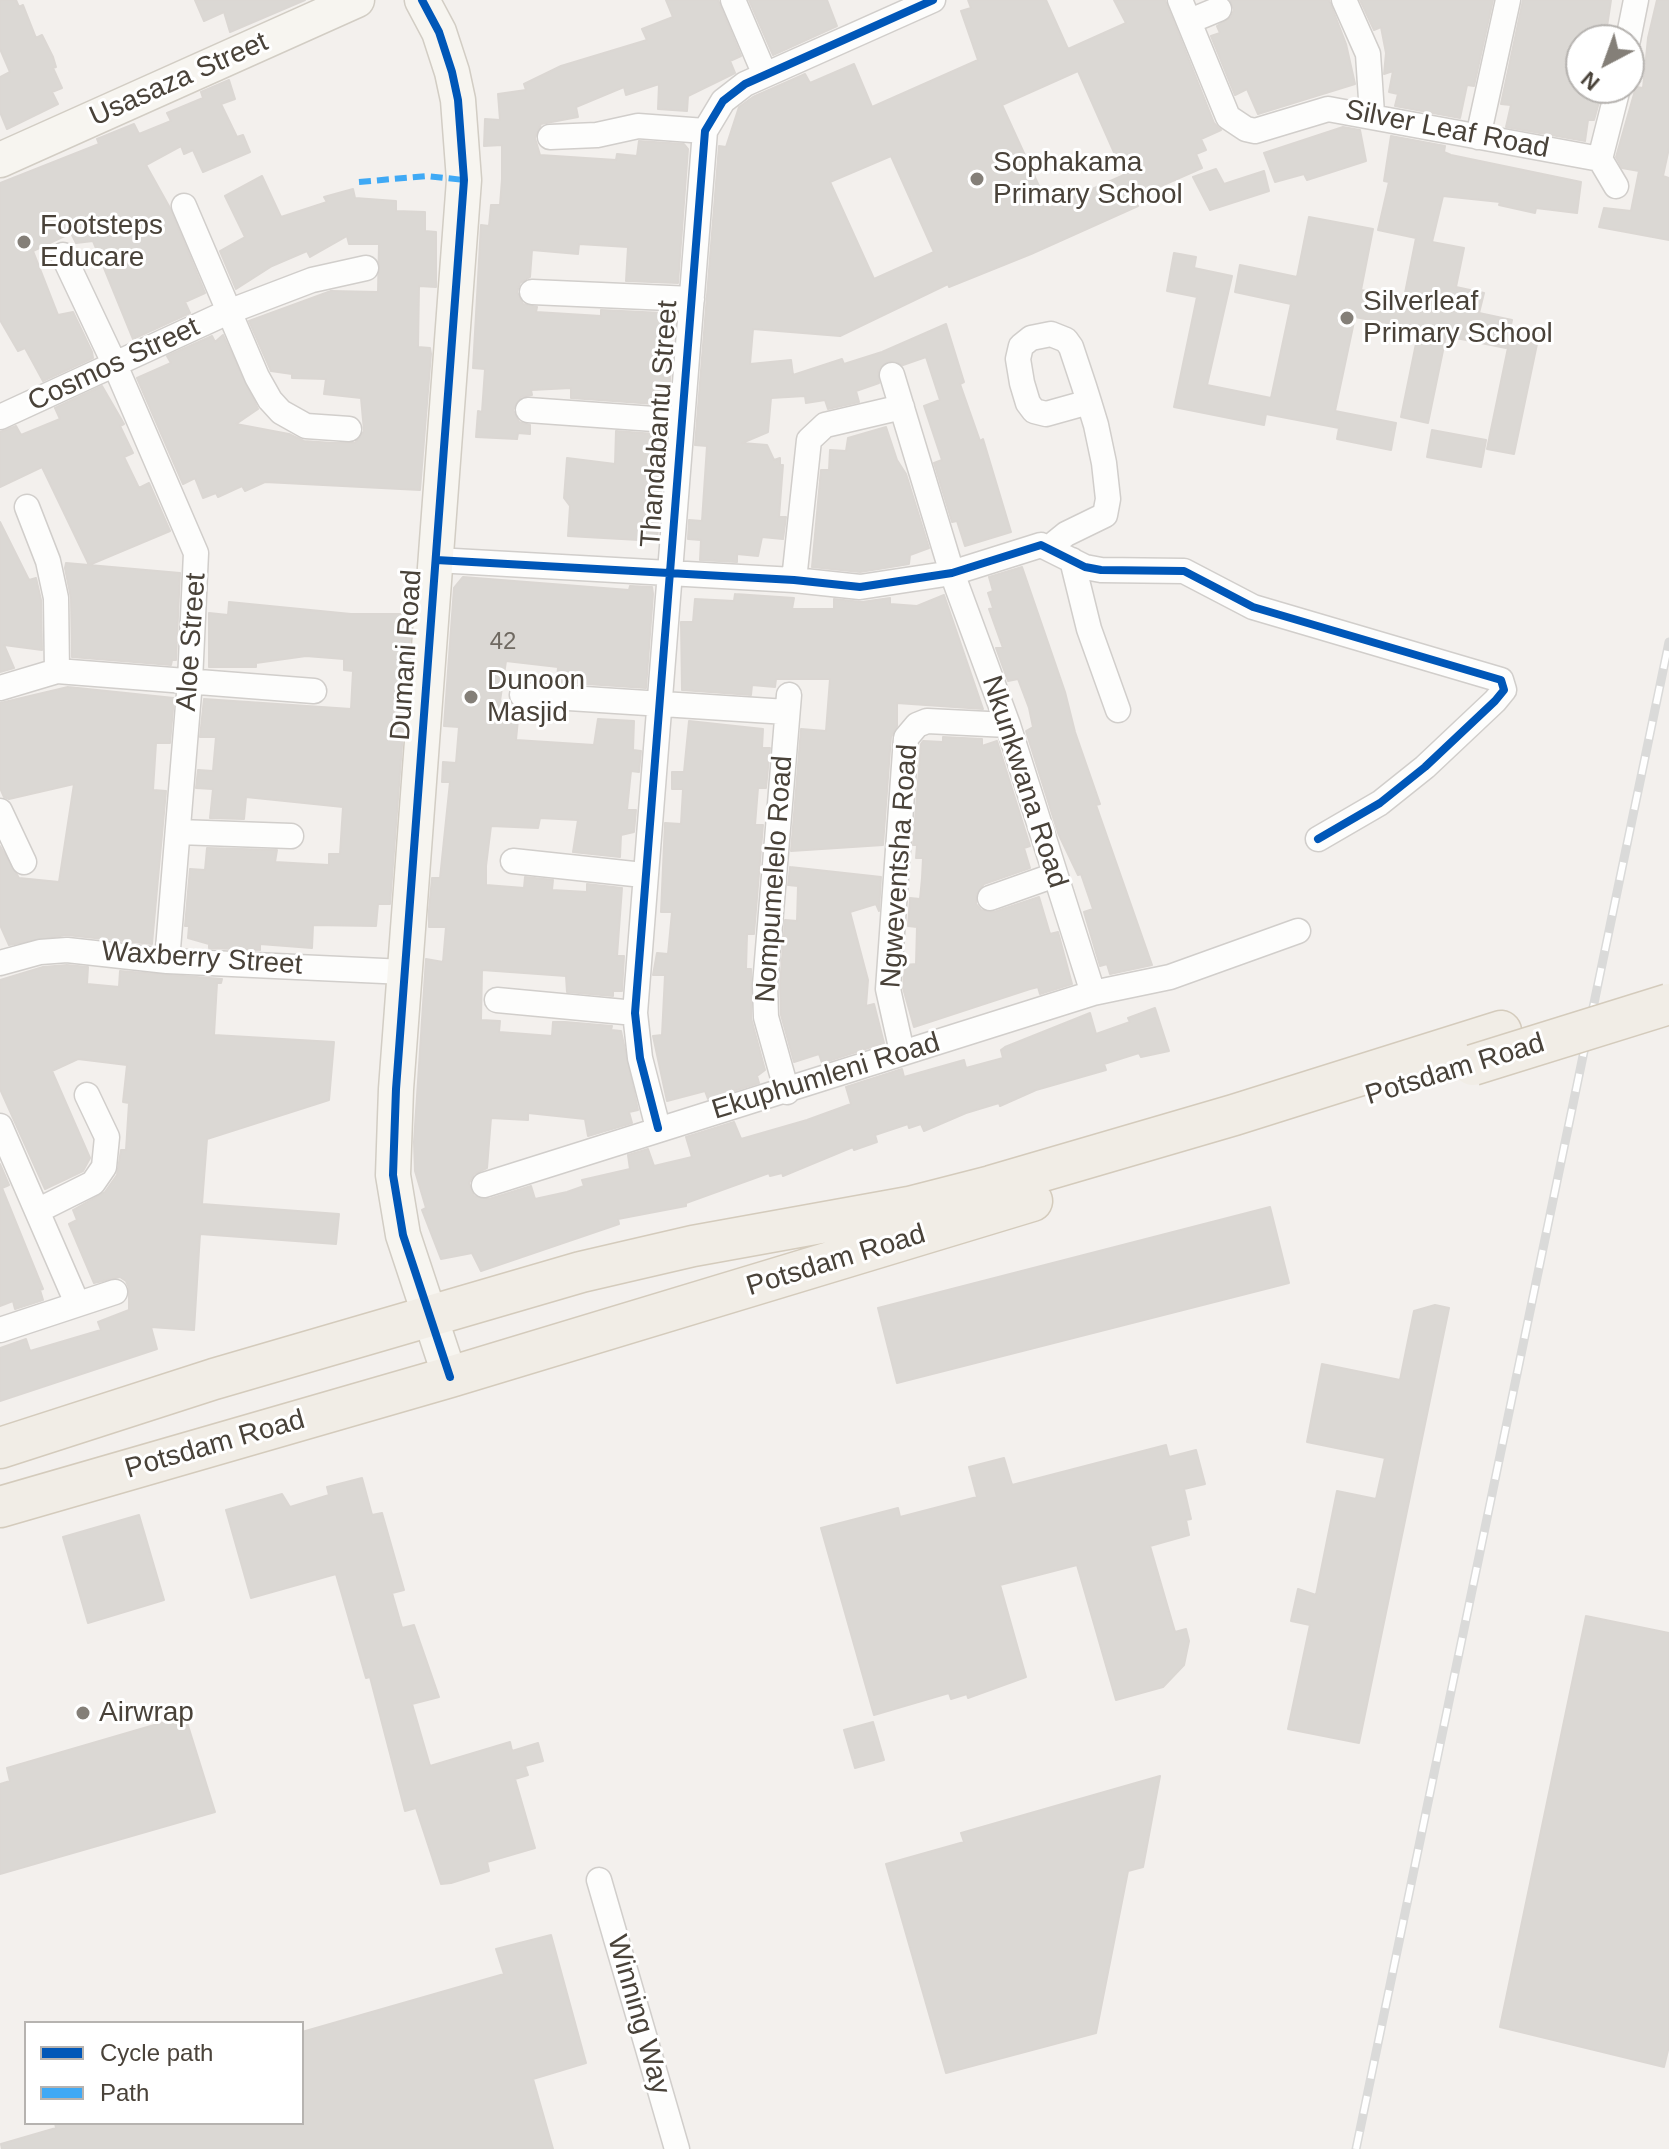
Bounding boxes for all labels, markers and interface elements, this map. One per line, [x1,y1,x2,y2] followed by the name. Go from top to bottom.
[1565,24,1645,104] north arrow
[85,26,273,134] street label: Usasaza Street
[1576,66,1604,96] text: N
[1342,94,1552,166] street label: Silver Leaf Road
[993,146,1183,212] place label: Sophakama Primary School
[968,170,986,188] marker: Sophakama Primary School
[40,209,163,275] place label: Footsteps Educare
[15,233,33,251] marker: Footsteps Educare
[1363,285,1553,351] place label: Silverleaf Primary School
[635,299,685,549] street label: Thandabantu Street
[1338,309,1356,327] marker: Silverleaf Primary School
[23,311,205,419] street label: Cosmos Street
[384,568,430,742] street label: Dumani Road
[170,572,214,712] street label: Aloe Street
[490,628,516,656] house number: 42
[487,664,585,730] place label: Dunoon Masjid
[974,672,1074,892] street label: Nkunkwana Road
[462,688,480,706] marker: Dunoon Masjid
[875,743,925,989] street label: Ngweventsha Road
[750,754,800,1004] street label: Nompumelelo Road
[100,935,304,983] street label: Waxberry Street
[708,1026,944,1128] street label: Ekuphumleni Road
[1362,1027,1548,1113] street label: Potsdam Road
[743,1218,929,1304] street label: Potsdam Road
[121,1403,309,1487] street label: Potsdam Road
[99,1696,194,1730] place label: Airwrap
[74,1704,92,1722] marker: Airwrap
[599,1932,677,2098] street label: Winning Way
[24,2021,304,2125] legend
[100,2039,213,2066] text: Cycle path
[100,2079,149,2106] text: Path

